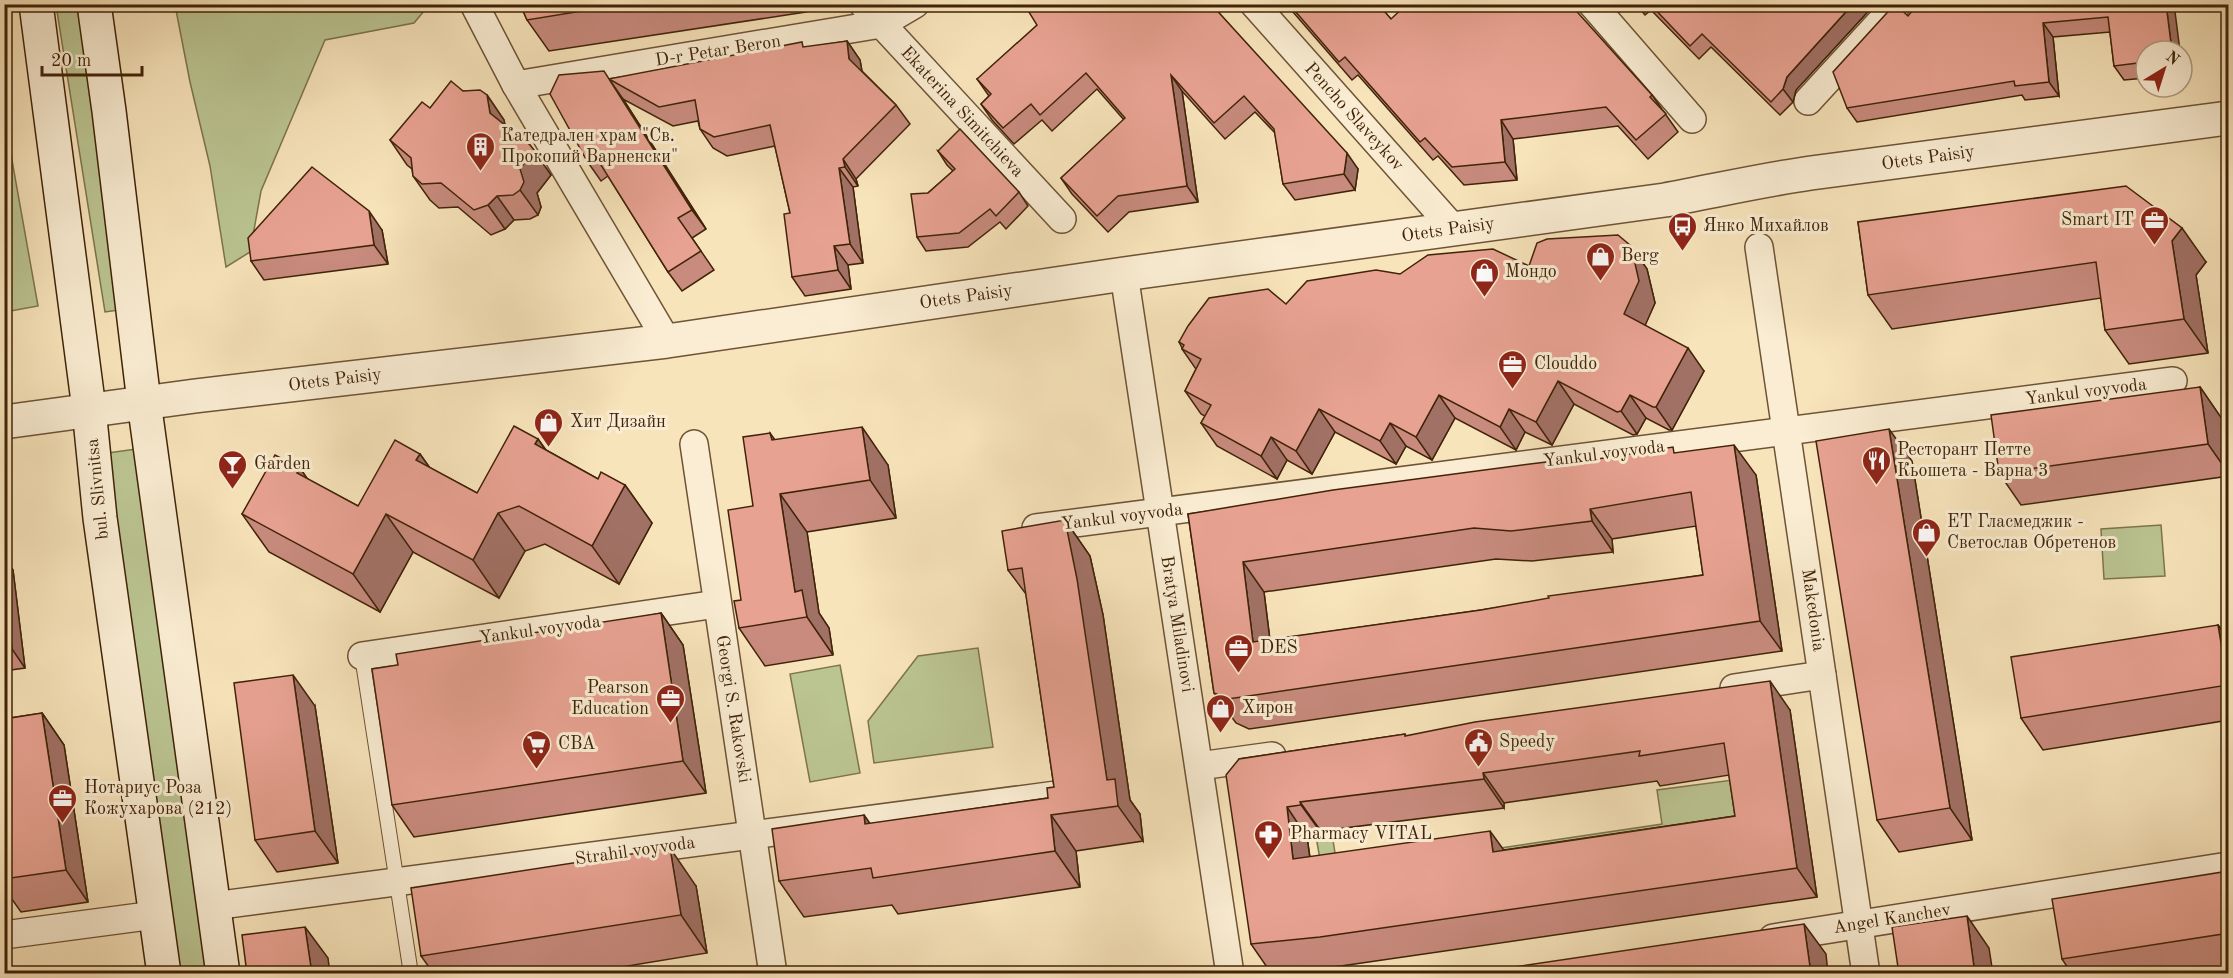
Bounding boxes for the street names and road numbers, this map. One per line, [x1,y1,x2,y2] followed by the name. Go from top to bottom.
[654,32,782,70] street label: D-r Petar Beron
[897,43,1027,181] street label: Ekaterina Simitchieva
[1301,59,1407,175] street label: Pencho Slaveykov
[1880,143,1976,173] street label: Otets Paisiy
[1400,215,1496,245] street label: Otets Paisiy
[918,282,1014,312] street label: Otets Paisiy
[287,365,383,395] street label: Otets Paisiy
[2024,376,2148,408] street label: Yankul voyvoda
[84,437,112,541] street label: bul. Slivnitsa
[1542,438,1666,470] street label: Yankul voyvoda
[1060,501,1184,533] street label: Yankul voyvoda
[1157,554,1197,694] street label: Bratya Miladinovi
[1798,567,1828,653] street label: Makedonia
[478,613,602,647] street label: Yankul voyvoda
[712,634,754,784] street label: Georgi S. Rakovski
[574,834,696,868] street label: Strahil voyvoda
[1832,901,1953,937] street label: Angel Kanchev

